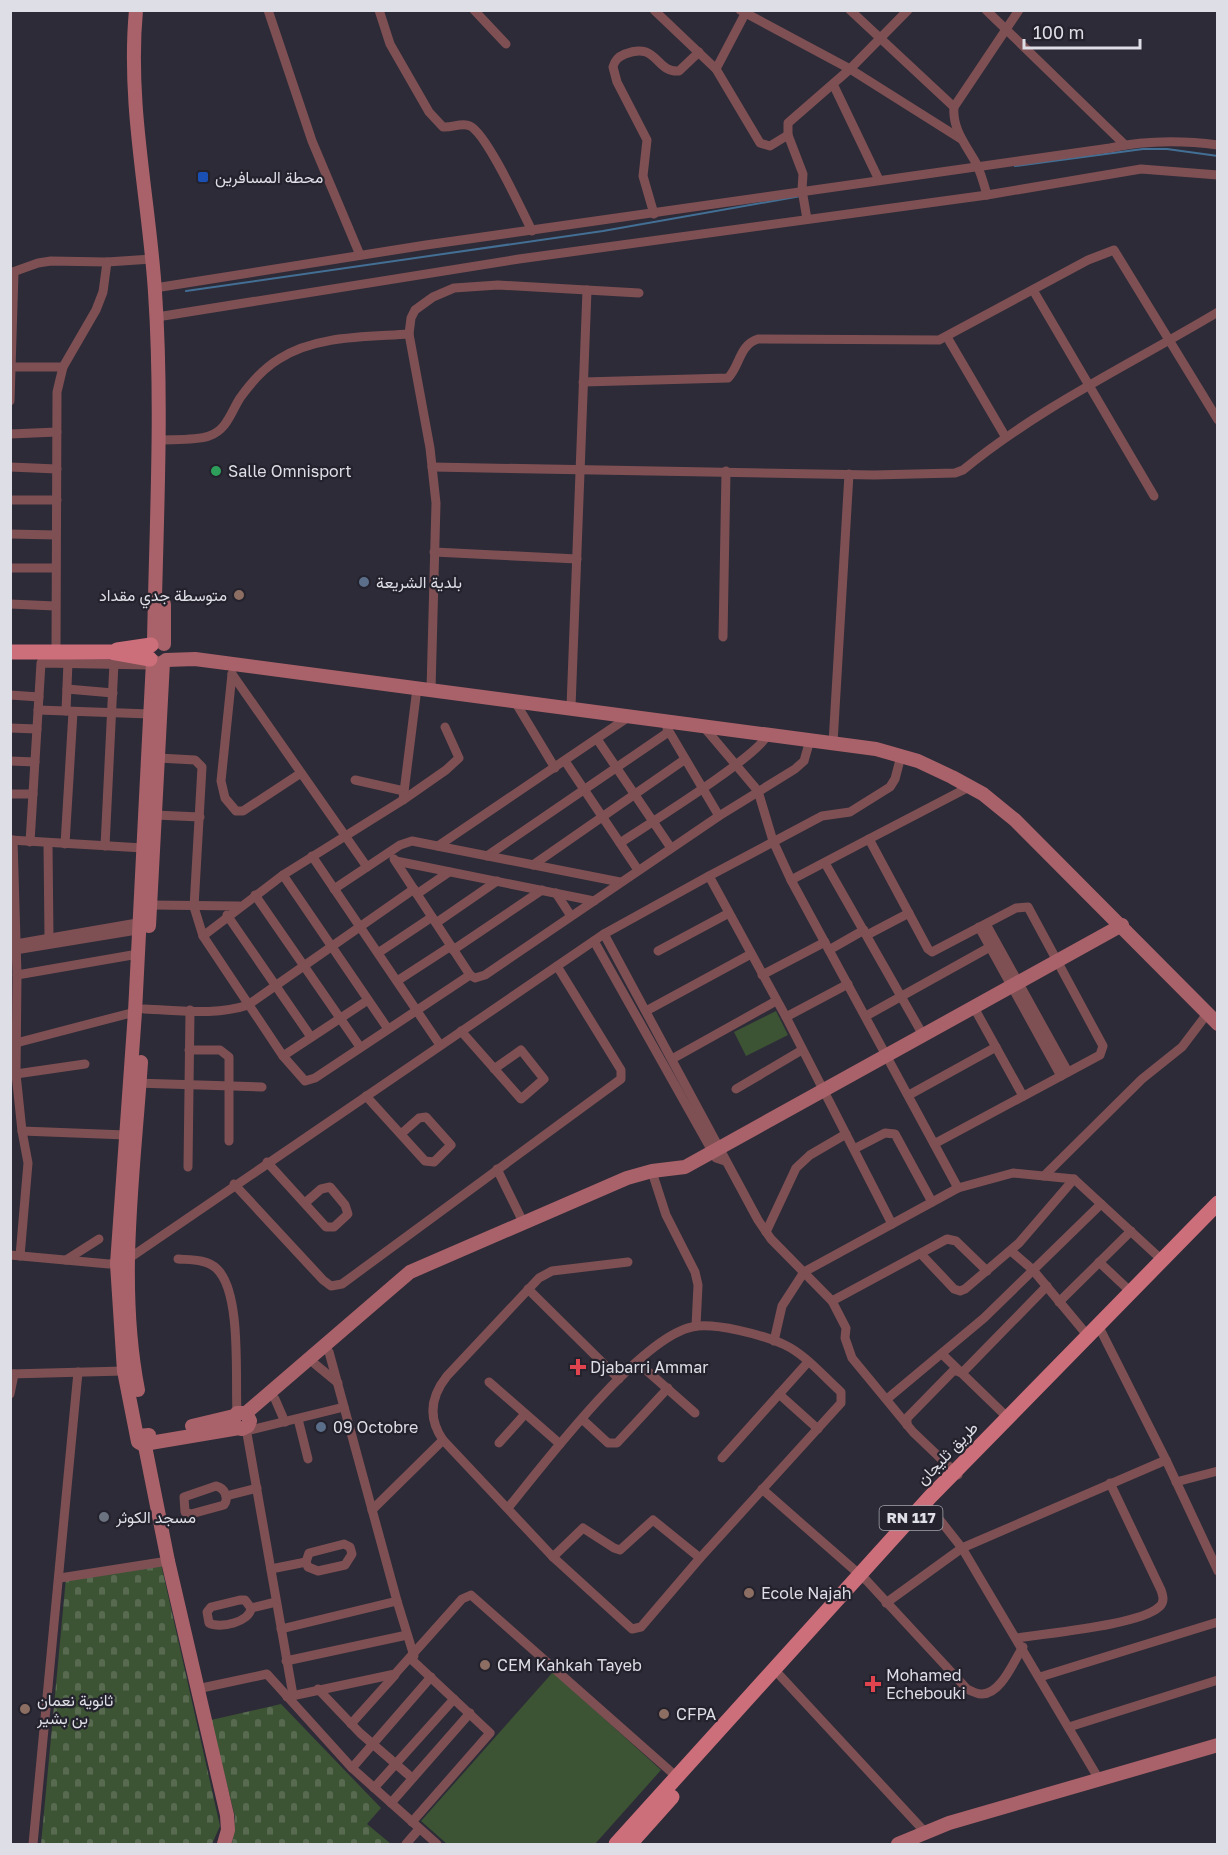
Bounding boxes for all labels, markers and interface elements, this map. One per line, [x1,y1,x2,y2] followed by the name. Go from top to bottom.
[1024,12,1140,50] scale bar
[1033,21,1084,43] text: 100 m
[215,167,323,188] place label: محطة المسافرين
[196,170,210,184] marker: محطة المسافرين
[228,461,352,481] place label: Salle Omnisport
[209,464,223,478] marker: Salle Omnisport
[376,572,462,593] place label: بلدية الشريعة
[357,575,371,589] marker: بلدية الشريعة
[99,585,227,609] place label: متوسطة جدي مقداد
[232,588,246,602] marker: متوسطة جدي مقداد
[590,1357,709,1377] place label: Djabarri Ammar
[571,1360,585,1374] marker: Djabarri Ammar
[333,1417,418,1437] place label: 09 Octobre
[912,1417,983,1489] street label: طريق ثليجان
[314,1420,328,1434] marker: 09 Octobre
[880,1506,942,1530] road number: RN 117
[115,1507,196,1528] place label: مسجد الكوثر
[97,1510,111,1524] marker: مسجد الكوثر
[761,1583,852,1603] place label: Ecole Najah
[742,1586,756,1600] marker: Ecole Najah
[497,1655,642,1675] place label: CEM Kahkah Tayeb
[478,1658,492,1672] marker: CEM Kahkah Tayeb
[886,1665,966,1703] place label: Mohamed Echebouki
[864,1675,882,1693] marker: Mohamed Echebouki
[36,1690,113,1729] place label: ثانوية نعمان بن بشير
[18,1702,32,1716] marker: ثانوية نعمان بن بشير
[676,1704,717,1724] place label: CFPA
[657,1707,671,1721] marker: CFPA

